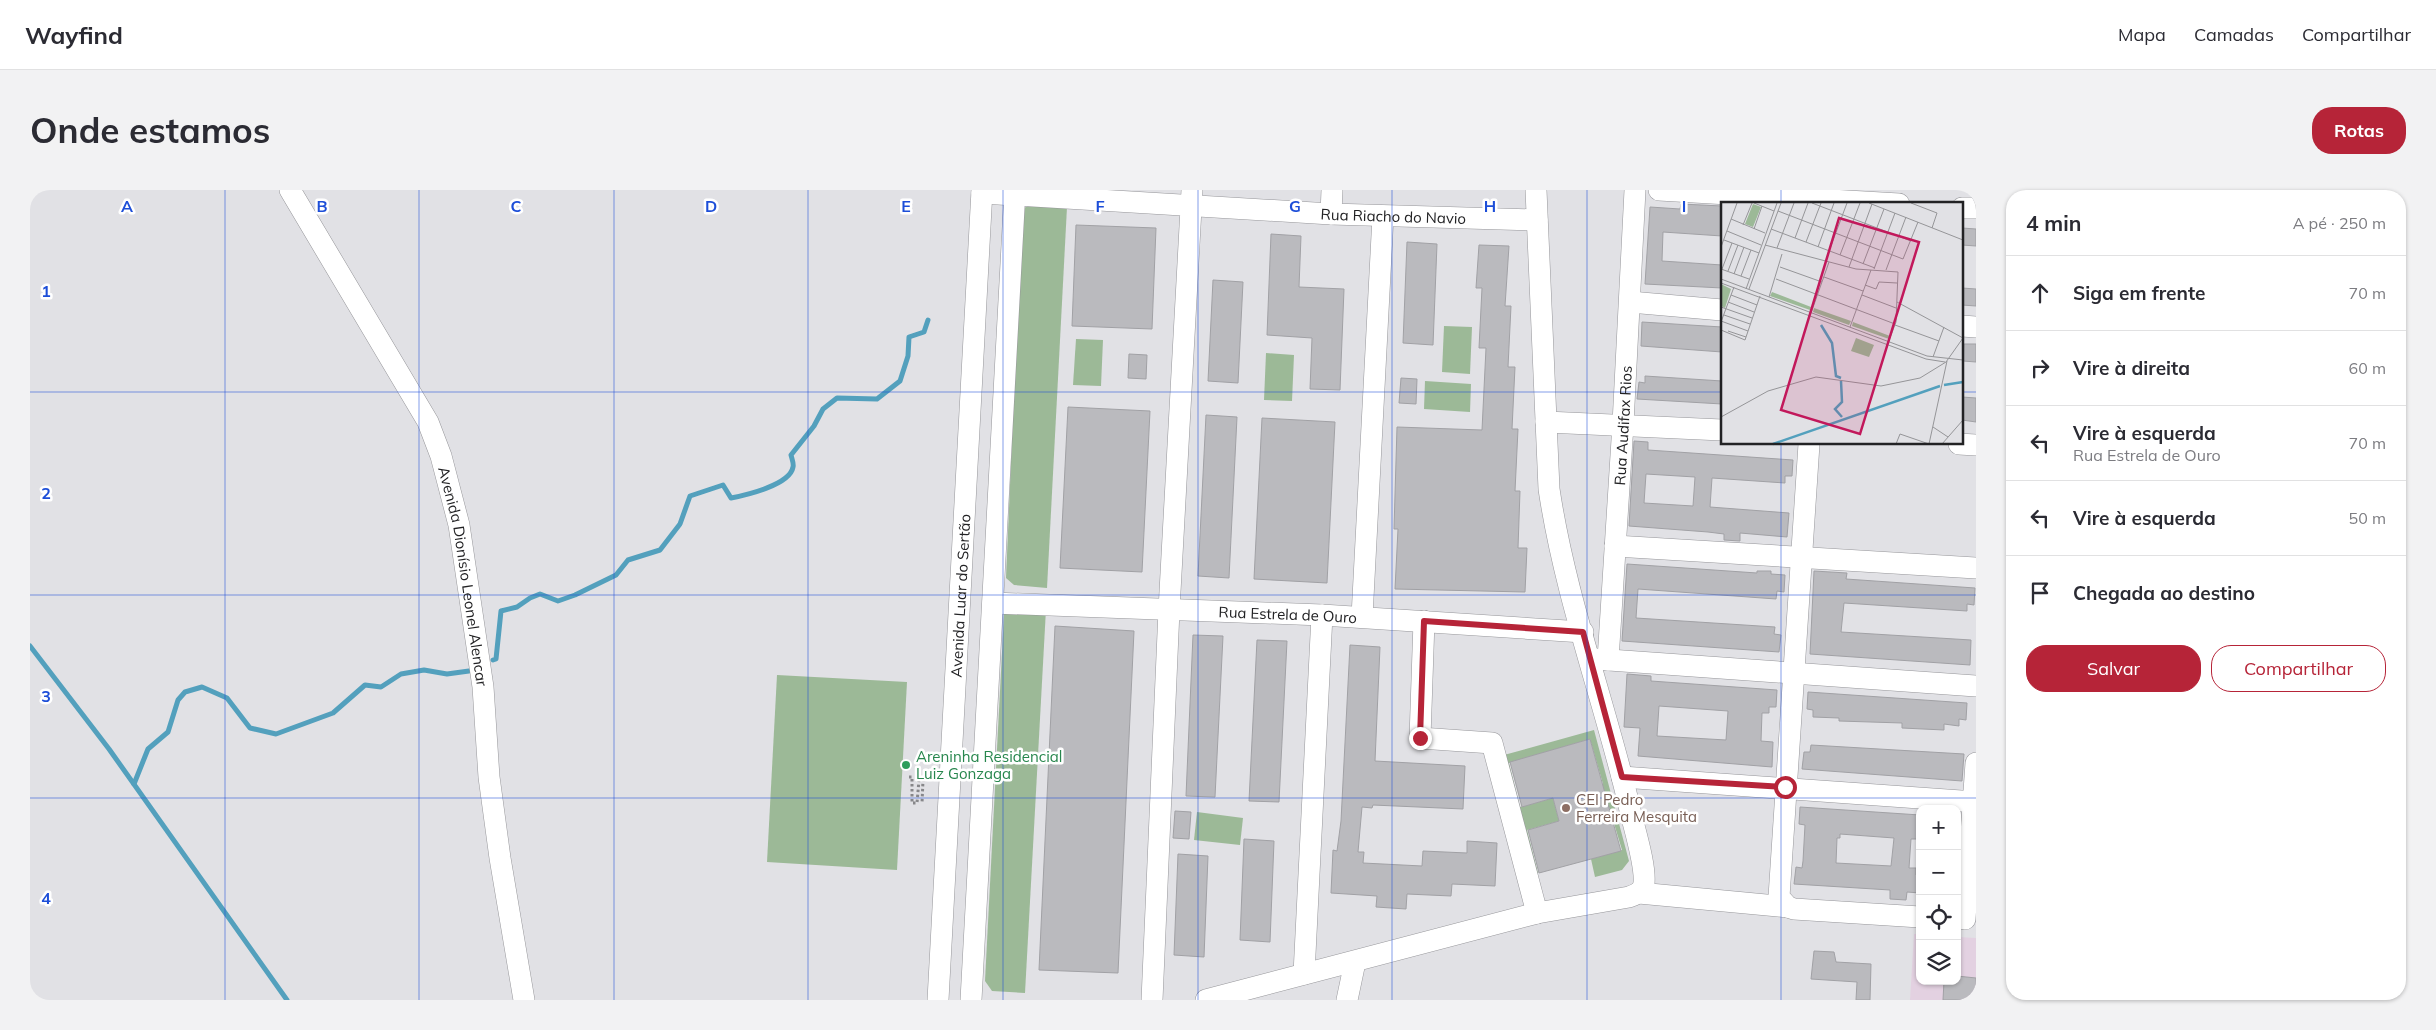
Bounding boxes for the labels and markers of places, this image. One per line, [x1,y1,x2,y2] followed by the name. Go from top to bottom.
[916,747,1062,783] place label: Areninha Residencial Luiz Gonzaga
[900,759,912,771] marker: Areninha Residencial Luiz Gonzaga
[1576,790,1697,826] place label: CEI Pedro Ferreira Mesquita
[1560,802,1572,814] marker: CEI Pedro Ferreira Mesquita

